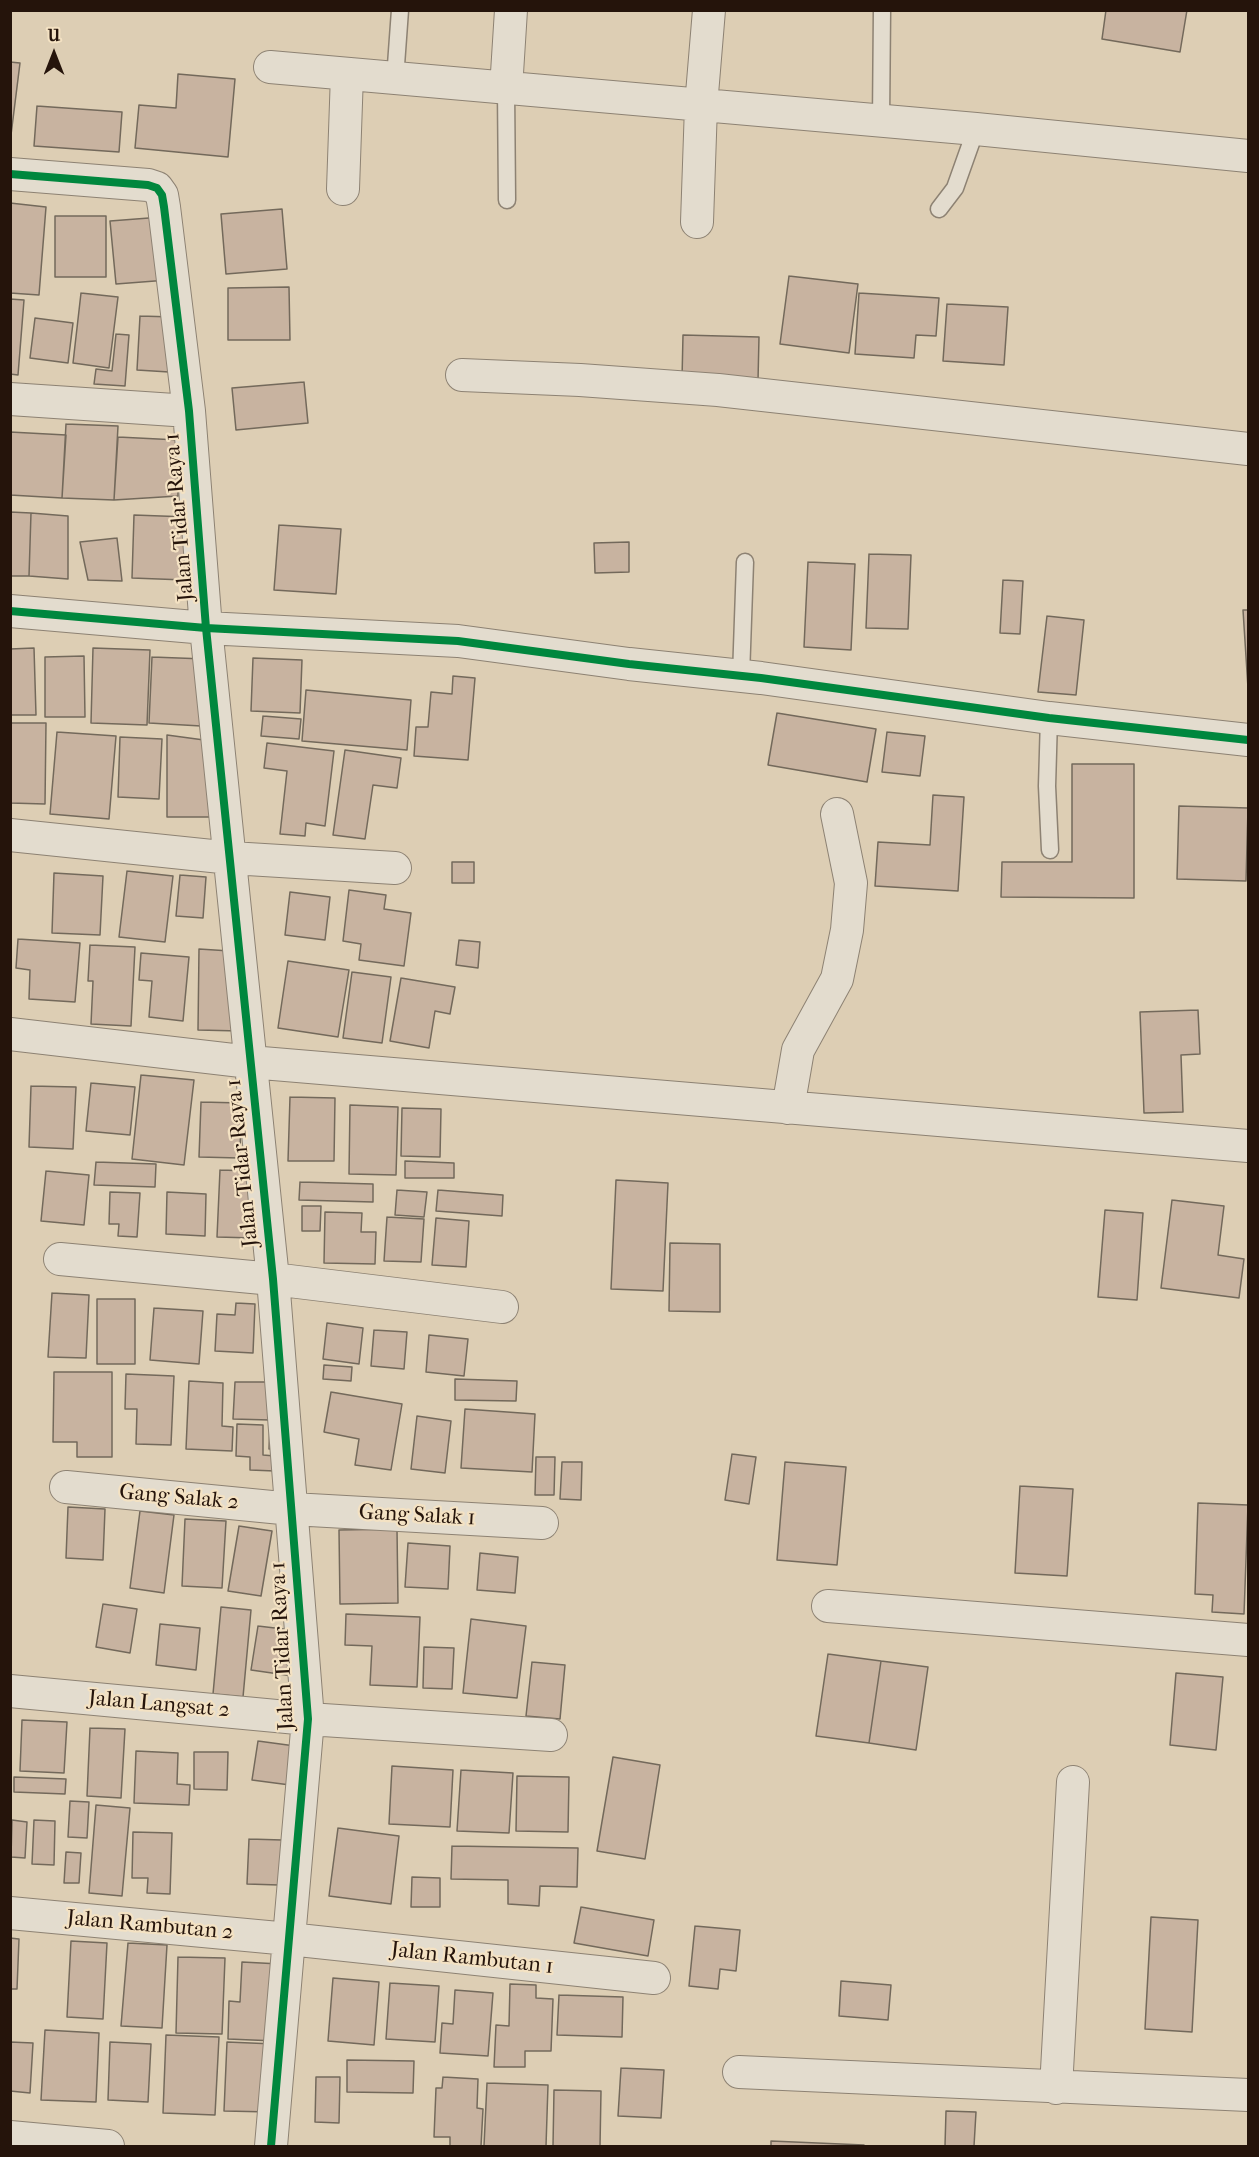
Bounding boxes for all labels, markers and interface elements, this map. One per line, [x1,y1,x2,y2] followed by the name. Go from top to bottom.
[24,24,84,84] north arrow
[48,26,60,45] text: U
[159,432,201,602] street label: Jalan Tidar Raya 1
[221,1078,265,1248] street label: Jalan Tidar Raya 1
[118,1480,240,1516] street label: Gang Salak 2
[358,1500,476,1532] street label: Gang Salak 1
[265,1561,301,1731] street label: Jalan Tidar Raya 1
[87,1686,231,1724] street label: Jalan Langsat 2
[66,1906,234,1946] street label: Jalan Rambutan 2
[389,1937,555,1981] street label: Jalan Rambutan 1

